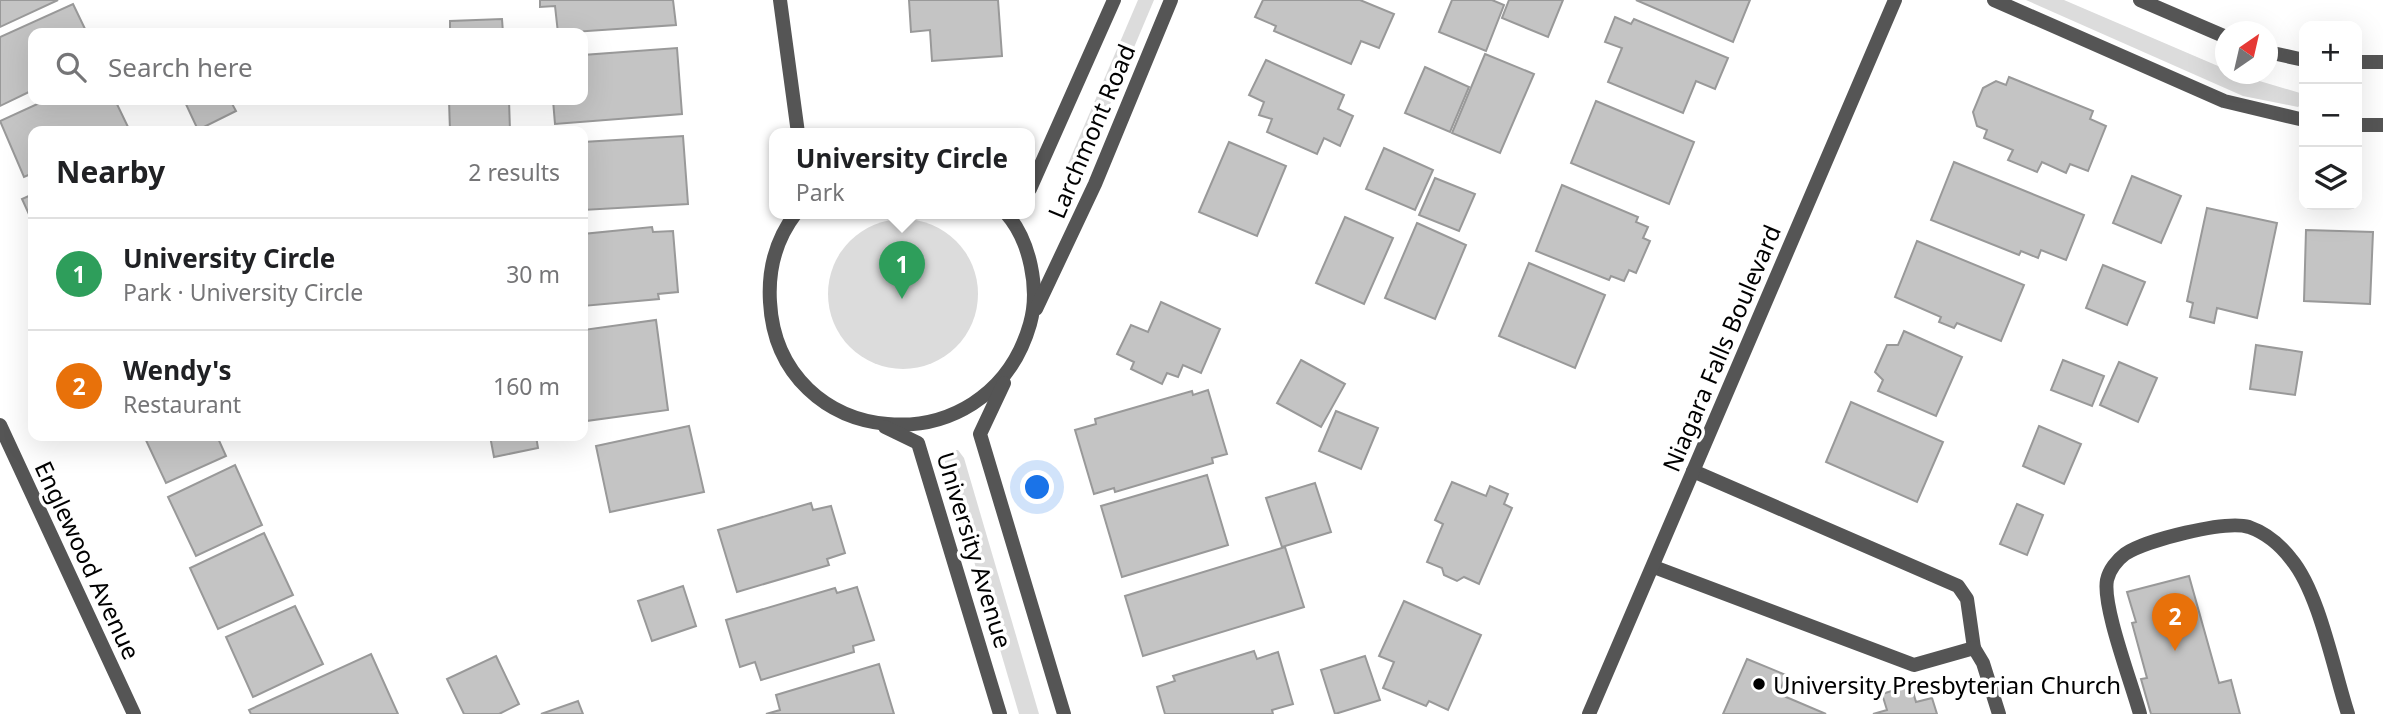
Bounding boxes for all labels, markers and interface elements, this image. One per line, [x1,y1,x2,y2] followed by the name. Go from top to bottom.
[2215,21,2278,84] north arrow
[2299,21,2362,210] map controls
[2299,21,2362,84] button: +
[28,28,588,105] search box
[1039,39,1143,223] street label: Larchmont Road
[52,48,90,86] icon: search
[108,49,253,85] text: Search here
[2299,84,2362,147] button: −
[769,128,1035,219] popup
[796,140,1008,176] text: University Circle
[2299,147,2362,210] button: layers
[56,151,165,192] text: Nearby
[468,156,560,188] text: 2 results
[796,176,844,208] text: Park
[1654,219,1788,477] street label: Niagara Falls Boulevard
[123,240,335,276] text: University Circle
[879,241,925,299] pin: 1
[72,258,86,290] text: 1
[506,258,560,290] text: 30 m
[123,276,363,308] text: Park · University Circle
[123,352,232,388] text: Wendy's
[72,370,86,402] text: 2
[493,370,560,402] text: 160 m
[123,388,241,420] text: Restaurant
[929,448,1021,652] street label: University Avenue
[28,455,148,665] street label: Englewood Avenue
[1020,470,1054,504] your location
[2152,593,2198,651] pin: 2
[1773,668,2121,701] place label: University Presbyterian Church
[1751,676,1767,692] marker: University Presbyterian Church

